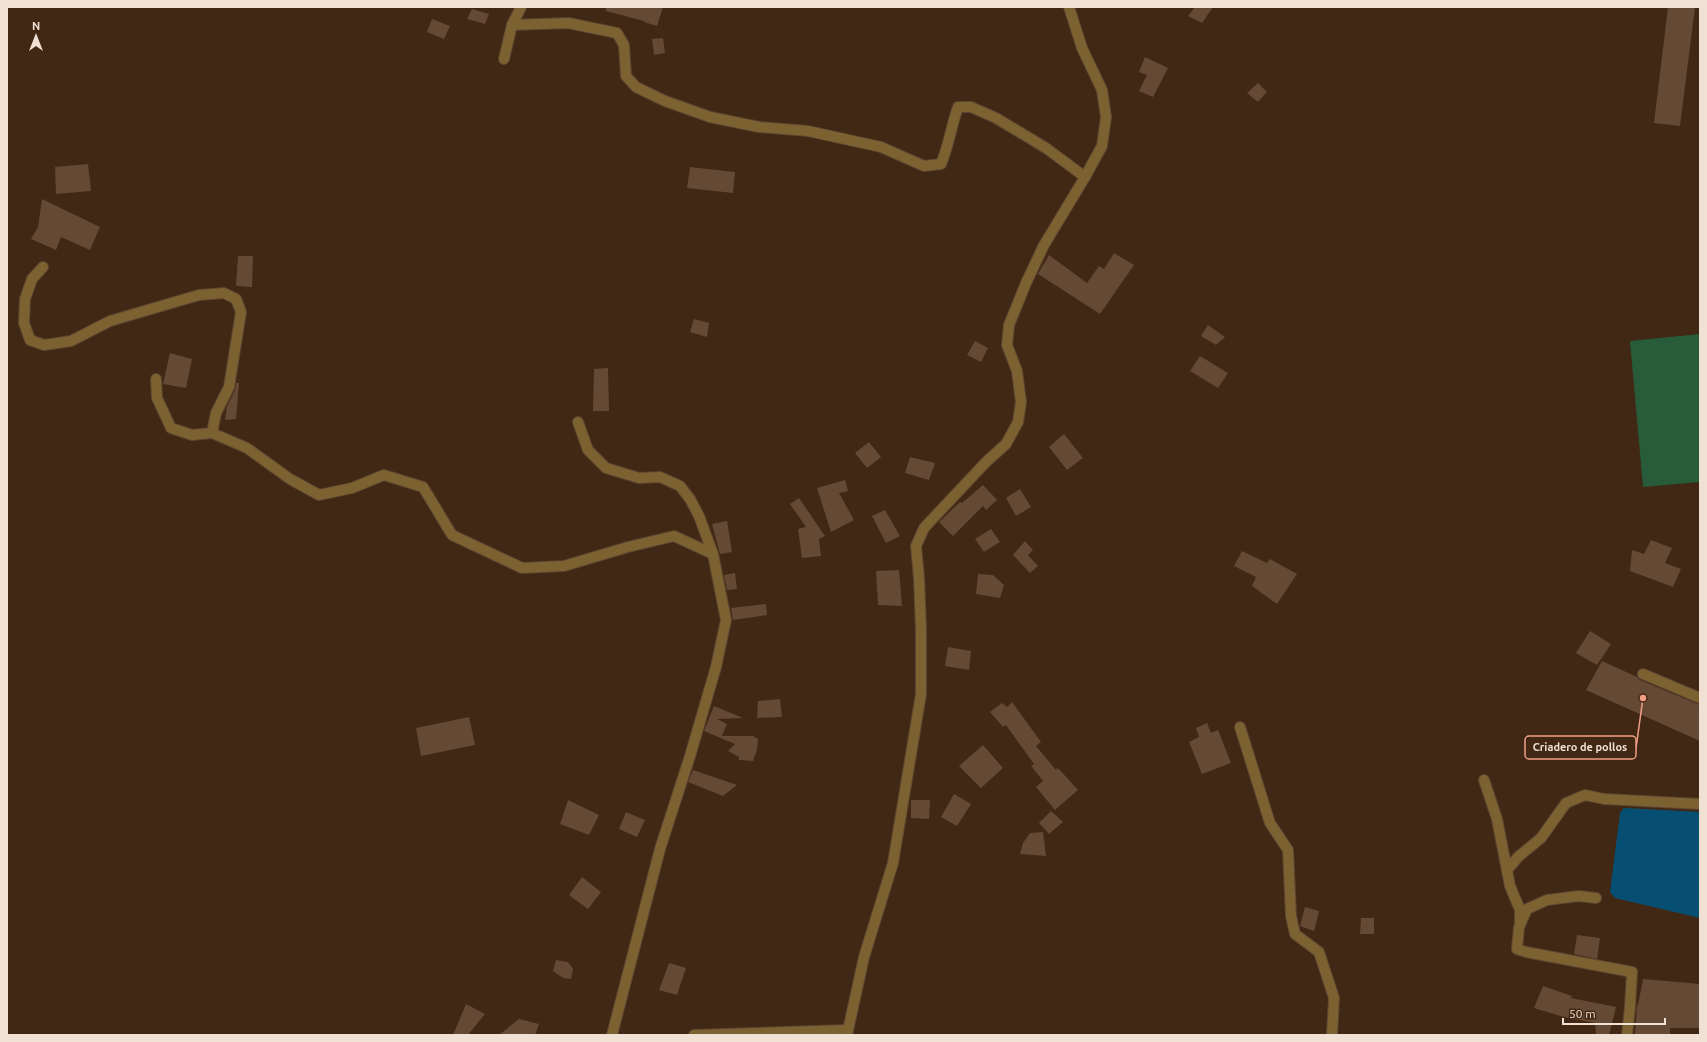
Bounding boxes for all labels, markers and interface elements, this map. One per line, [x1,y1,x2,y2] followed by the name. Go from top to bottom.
[16,16,56,56] north arrow
[32,20,40,32] text: N
[1525,736,1636,759] callout: Criadero de pollos
[1533,741,1627,753] text: Criadero de pollos
[1563,1000,1665,1026] scale bar
[1569,1007,1596,1020] text: 50 m

